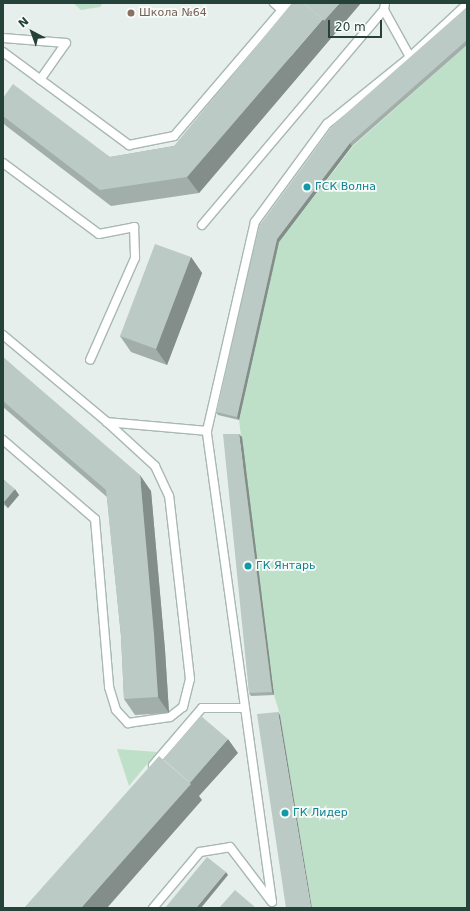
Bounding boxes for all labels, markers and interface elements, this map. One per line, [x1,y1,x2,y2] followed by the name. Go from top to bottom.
[139,6,207,20] place label: Школа №64
[126,8,136,18] marker: Школа №64
[12,12,52,52] north arrow
[330,12,384,38] scale bar
[16,15,32,30] text: N
[335,20,366,34] text: 20 m
[315,180,376,194] place label: ГСК Волна
[302,182,312,192] marker: ГСК Волна
[256,559,315,573] place label: ГК Янтарь
[243,561,253,571] marker: ГК Янтарь
[293,806,348,820] place label: ГК Лидер
[280,808,290,818] marker: ГК Лидер

